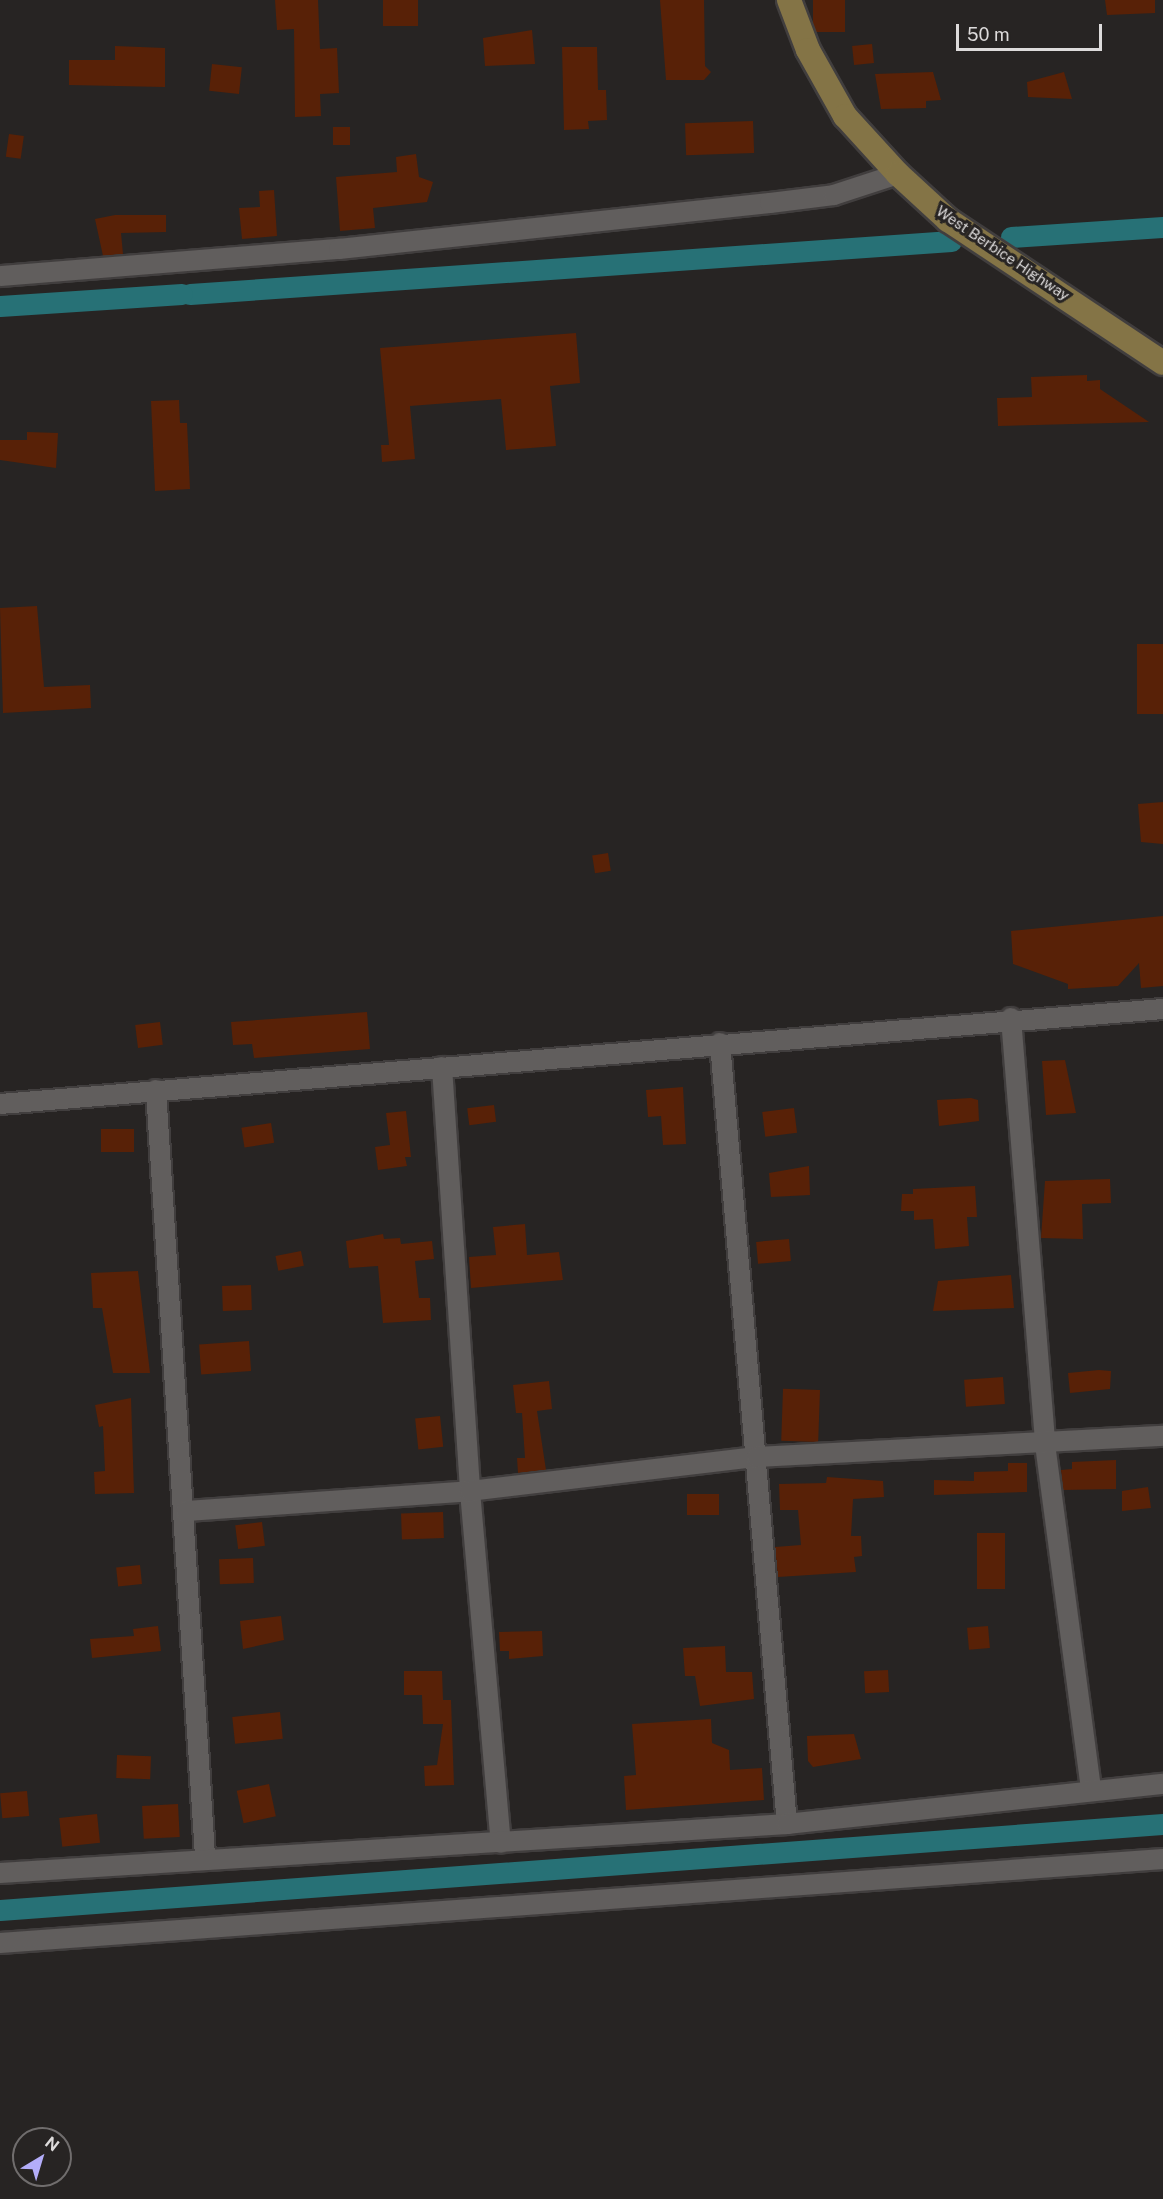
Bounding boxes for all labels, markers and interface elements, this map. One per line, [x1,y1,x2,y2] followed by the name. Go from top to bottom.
[959,12,1104,50] scale bar
[967,24,1010,45] text: 50 m
[933,202,1073,304] street label: West Berbice Highway
[12,2127,72,2187] north arrow
[41,2133,63,2155] text: N

